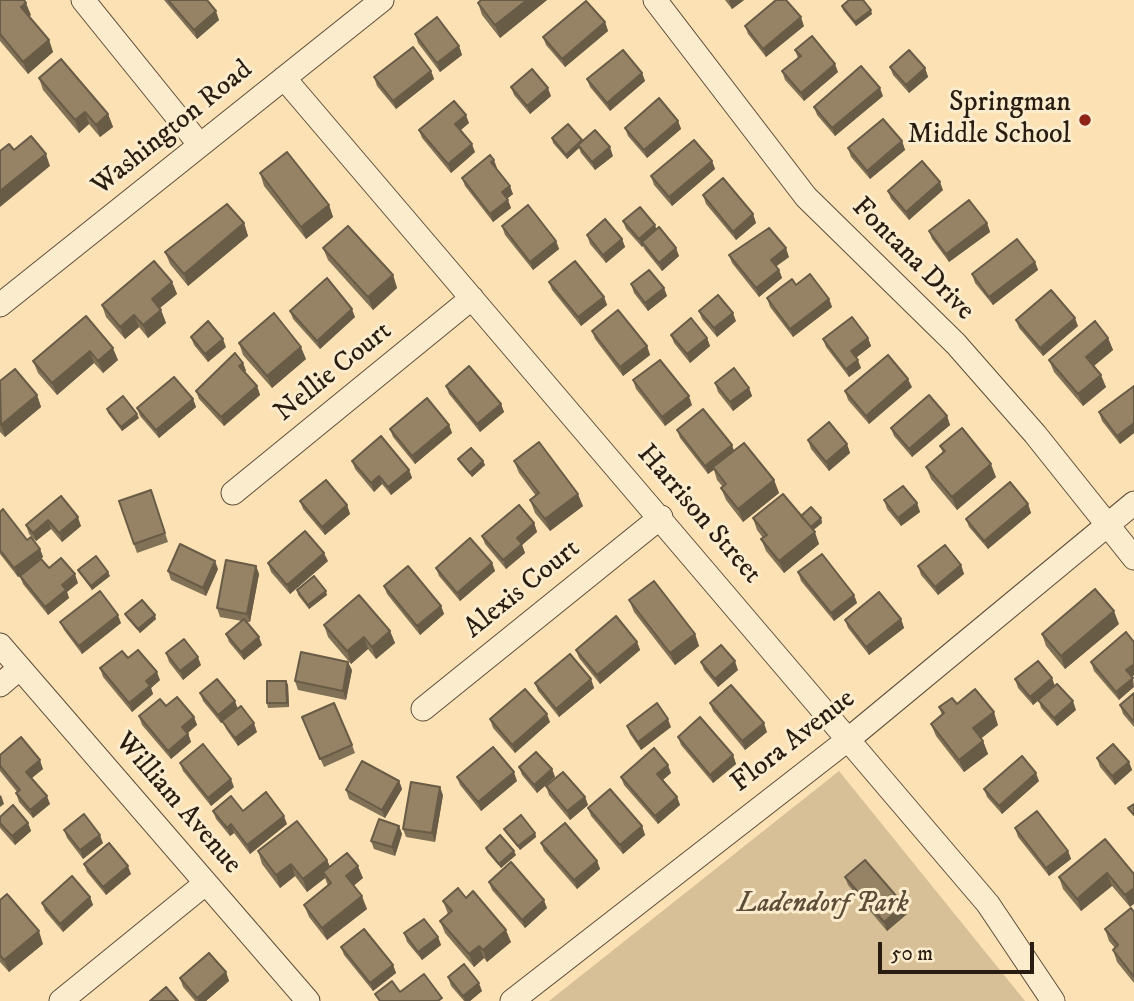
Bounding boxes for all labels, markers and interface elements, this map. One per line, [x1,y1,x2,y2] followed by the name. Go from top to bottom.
[86,54,260,204] street label: Washington Road
[907,87,1071,153] place label: Springman Middle School
[1077,112,1093,128] marker: Springman Middle School
[844,192,980,328] street label: Fontana Drive
[269,316,399,430] street label: Nellie Court
[628,439,768,591] street label: Harrison Street
[458,533,588,647] street label: Alexis Court
[725,683,863,801] street label: Flora Avenue
[106,726,248,882] street label: William Avenue
[737,888,909,922] park label: Ladendorf Park
[882,928,1038,972] scale bar
[891,941,933,967] text: 50 m

